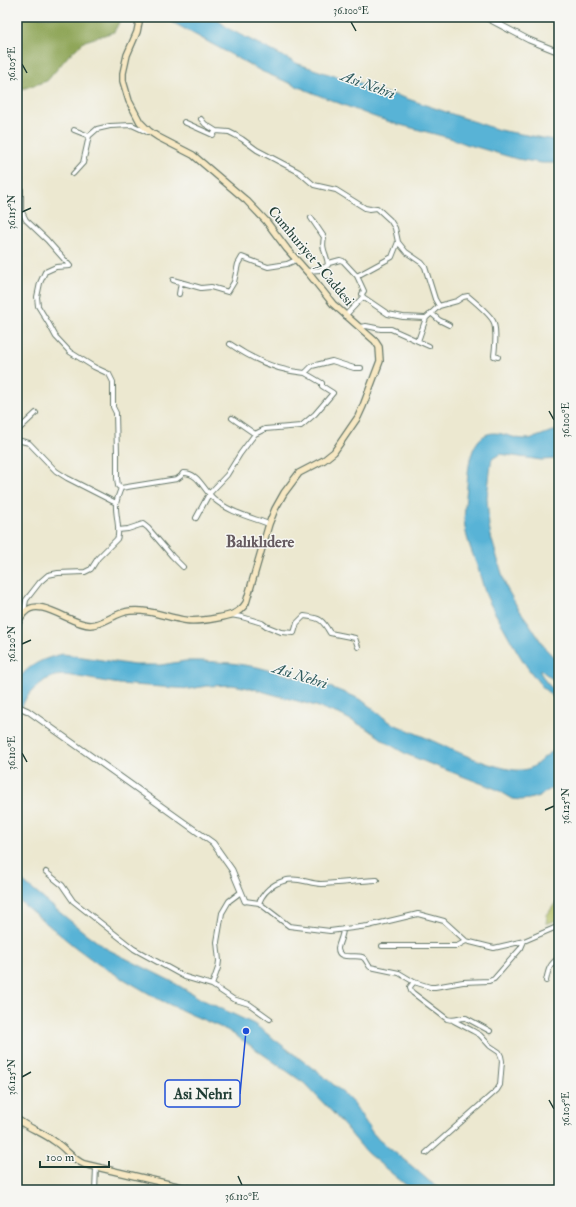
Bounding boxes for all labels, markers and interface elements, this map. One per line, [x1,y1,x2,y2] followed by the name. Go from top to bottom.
[333,5,369,17] text: 36.100°E
[6,47,18,81] text: 36.105°E
[336,66,398,104] water label: Asi Nehri
[6,195,18,229] text: 36.115°N
[264,203,358,310] street label: Cumhuriyet 7 Caddesi
[560,402,572,438] text: 36.100°E
[226,532,295,552] district label: Balıklıdere
[6,625,18,663] text: 36.120°N
[268,658,330,693] water label: Asi Nehri
[6,736,18,770] text: 36.110°E
[560,788,572,824] text: 36.125°N
[6,1059,18,1095] text: 36.125°N
[165,1080,240,1107] callout: Asi Nehri
[173,1085,232,1104] text: Asi Nehri
[560,1092,572,1126] text: 36.105°E
[40,1143,109,1169] scale bar
[46,1150,75,1165] text: 100 m
[225,1191,259,1203] text: 36.110°E

